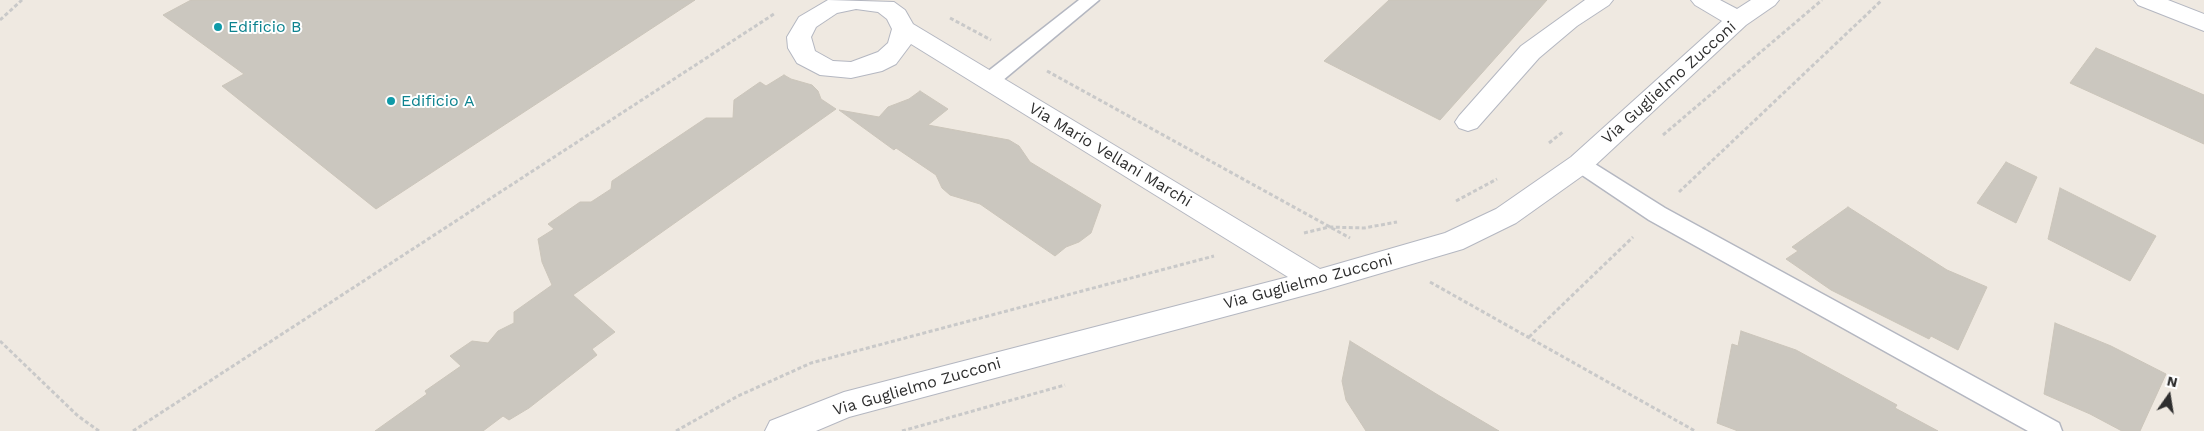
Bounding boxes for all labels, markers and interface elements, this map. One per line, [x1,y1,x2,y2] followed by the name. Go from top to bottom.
[228,17,301,37] place label: Edificio B
[1598,18,1740,148] street label: Via Guglielmo Zucconi
[212,21,224,33] marker: Edificio B
[401,91,475,111] place label: Edificio A
[385,95,397,107] marker: Edificio A
[1025,99,1195,211] street label: Via Mario Vellani Marchi
[1221,250,1395,314] street label: Via Guglielmo Zucconi
[831,354,1003,420] street label: Via Guglielmo Zucconi
[2144,371,2194,421] north arrow
[2166,372,2179,390] text: N

